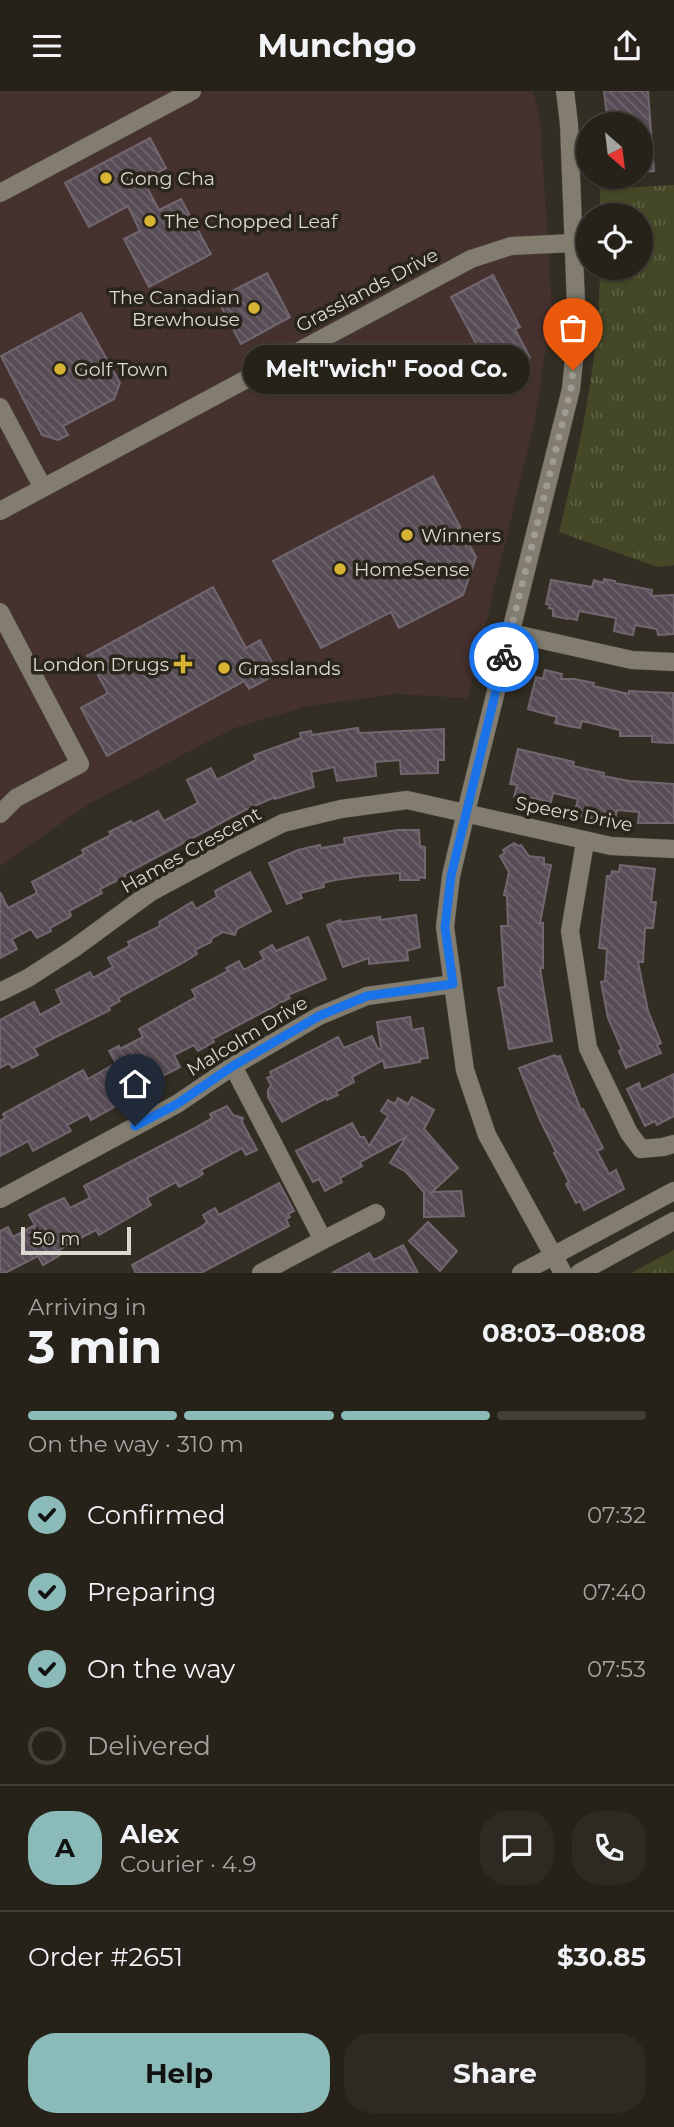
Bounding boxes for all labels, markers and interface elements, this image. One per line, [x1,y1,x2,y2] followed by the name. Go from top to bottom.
[257,26,417,65] text: Munchgo
[28,27,66,65] icon: menu
[608,27,646,65] icon: share
[576,112,653,189] north arrow
[576,112,653,280] map controls
[120,167,215,190] place label: Gong Cha
[98,170,114,186] marker: Gong Cha
[576,203,653,280] button: locate
[164,210,339,233] place label: The Chopped Leaf
[142,213,158,229] marker: The Chopped Leaf
[292,243,442,337] street label: Grasslands Drive
[109,286,240,331] place label: The Canadian Brewhouse
[543,298,603,370] pin
[246,300,262,316] marker: The Canadian Brewhouse
[554,309,592,347] icon: bag
[244,345,531,395] callout: Melt"wich" Food Co.
[266,355,508,383] text: Melt"wich" Food Co.
[74,358,168,381] place label: Golf Town
[52,361,68,377] marker: Golf Town
[421,524,501,547] place label: Winners
[399,527,415,543] marker: Winners
[354,558,470,581] place label: HomeSense
[332,561,348,577] marker: HomeSense
[469,622,539,692] courier
[485,638,523,676] icon: bike
[32,653,169,676] place label: London Drugs
[175,656,191,672] marker: London Drugs
[238,657,341,680] place label: Grasslands
[216,660,232,676] marker: Grasslands
[513,791,635,837] street label: Speers Drive
[117,802,265,898] street label: Hames Crescent
[182,991,312,1081] street label: Malcolm Drive
[105,1054,165,1126] pin
[116,1065,154,1103] icon: home
[21,1224,131,1256] scale bar
[32,1227,80,1250] text: 50 m
[28,1293,147,1321] text: Arriving in
[482,1317,646,1349] text: 08:03–08:08
[28,1318,162,1375] text: 3 min
[28,1430,244,1458] text: On the way · 310 m
[28,1496,66,1534] icon: check
[87,1499,226,1531] text: Confirmed
[587,1501,646,1529] text: 07:32
[28,1573,66,1611] icon: check
[87,1576,216,1608] text: Preparing
[583,1578,646,1606] text: 07:40
[28,1650,66,1688] icon: check
[87,1653,235,1685] text: On the way
[587,1655,646,1683] text: 07:53
[87,1730,211,1762] text: Delivered
[480,1811,554,1885] button: chat
[572,1811,646,1885] button: phone
[120,1818,179,1850] text: Alex
[55,1832,75,1864] text: A
[120,1850,256,1878] text: Courier · 4.9
[28,1941,183,1973] text: Order #2651
[557,1941,646,1973] text: $30.85
[28,2033,330,2113] button: Help
[344,2033,646,2113] button: Share

